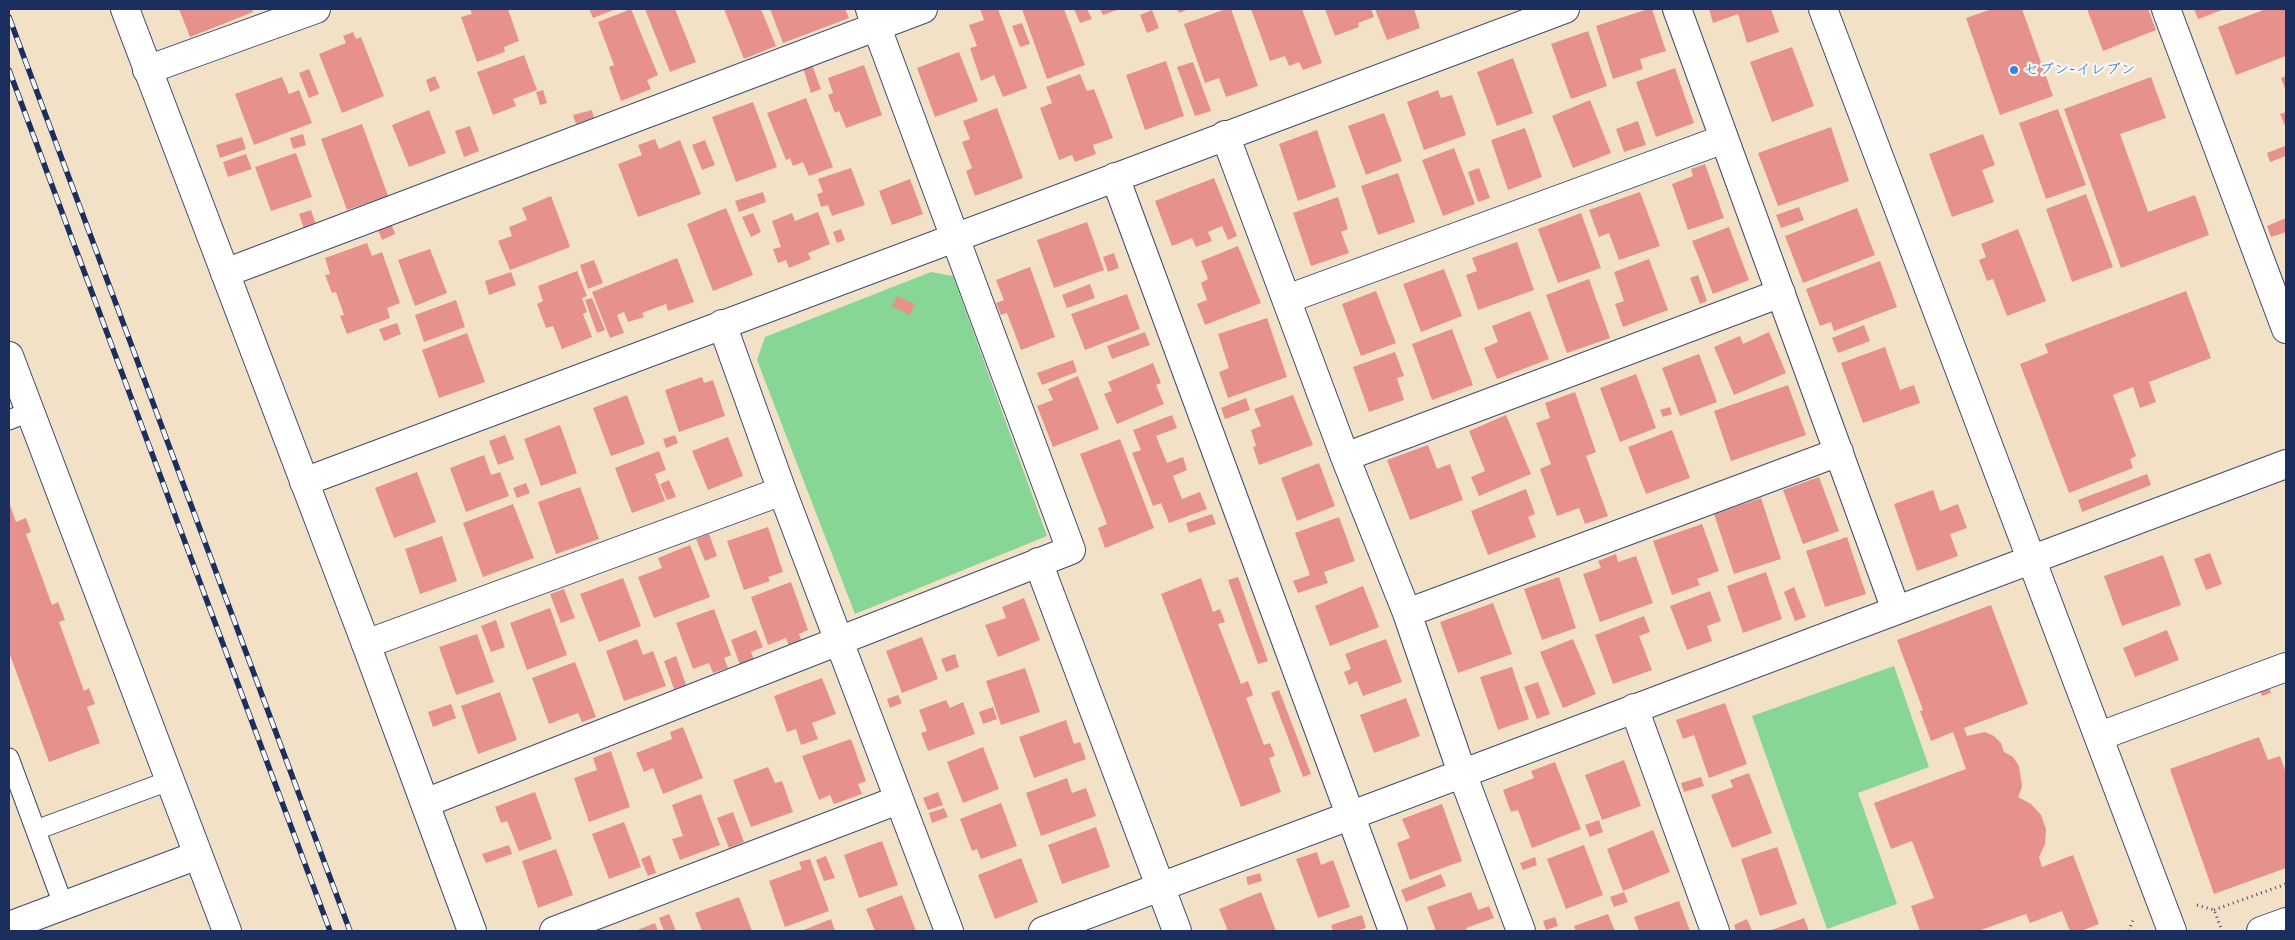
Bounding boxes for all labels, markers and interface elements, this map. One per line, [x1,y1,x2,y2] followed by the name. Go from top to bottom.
[2024,61,2135,79] place label: セブン-イレブン
[2008,64,2020,76] marker: セブン-イレブン

